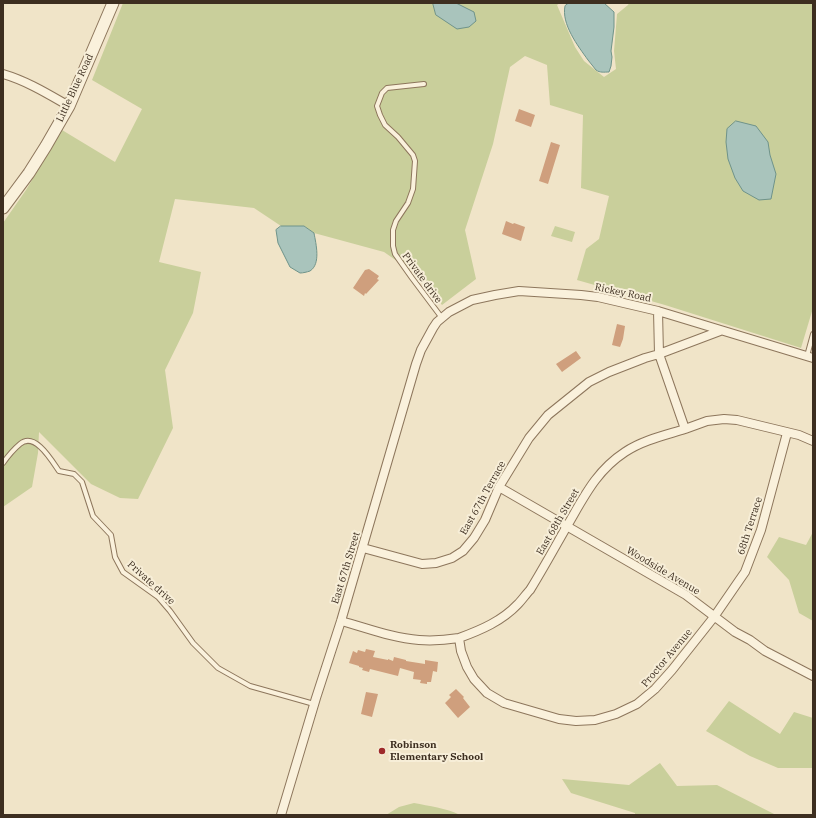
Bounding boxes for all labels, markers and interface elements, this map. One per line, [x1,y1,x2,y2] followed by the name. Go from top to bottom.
[54,52,96,124] street label: Little Blue Road
[400,250,444,306] street label: Private drive
[594,281,652,305] street label: Rickey Road
[458,459,508,537] street label: East 67th Terrace
[534,487,582,557] street label: East 68th Street
[735,495,765,557] street label: 68th Terrace
[329,531,363,605] street label: East 67th Street
[624,544,702,598] street label: Woodside Avenue
[125,559,177,607] street label: Private drive
[639,626,695,690] street label: Proctor Avenue
[390,739,483,762] place label: Robinson Elementary School
[377,746,387,756] marker: Robinson Elementary School

